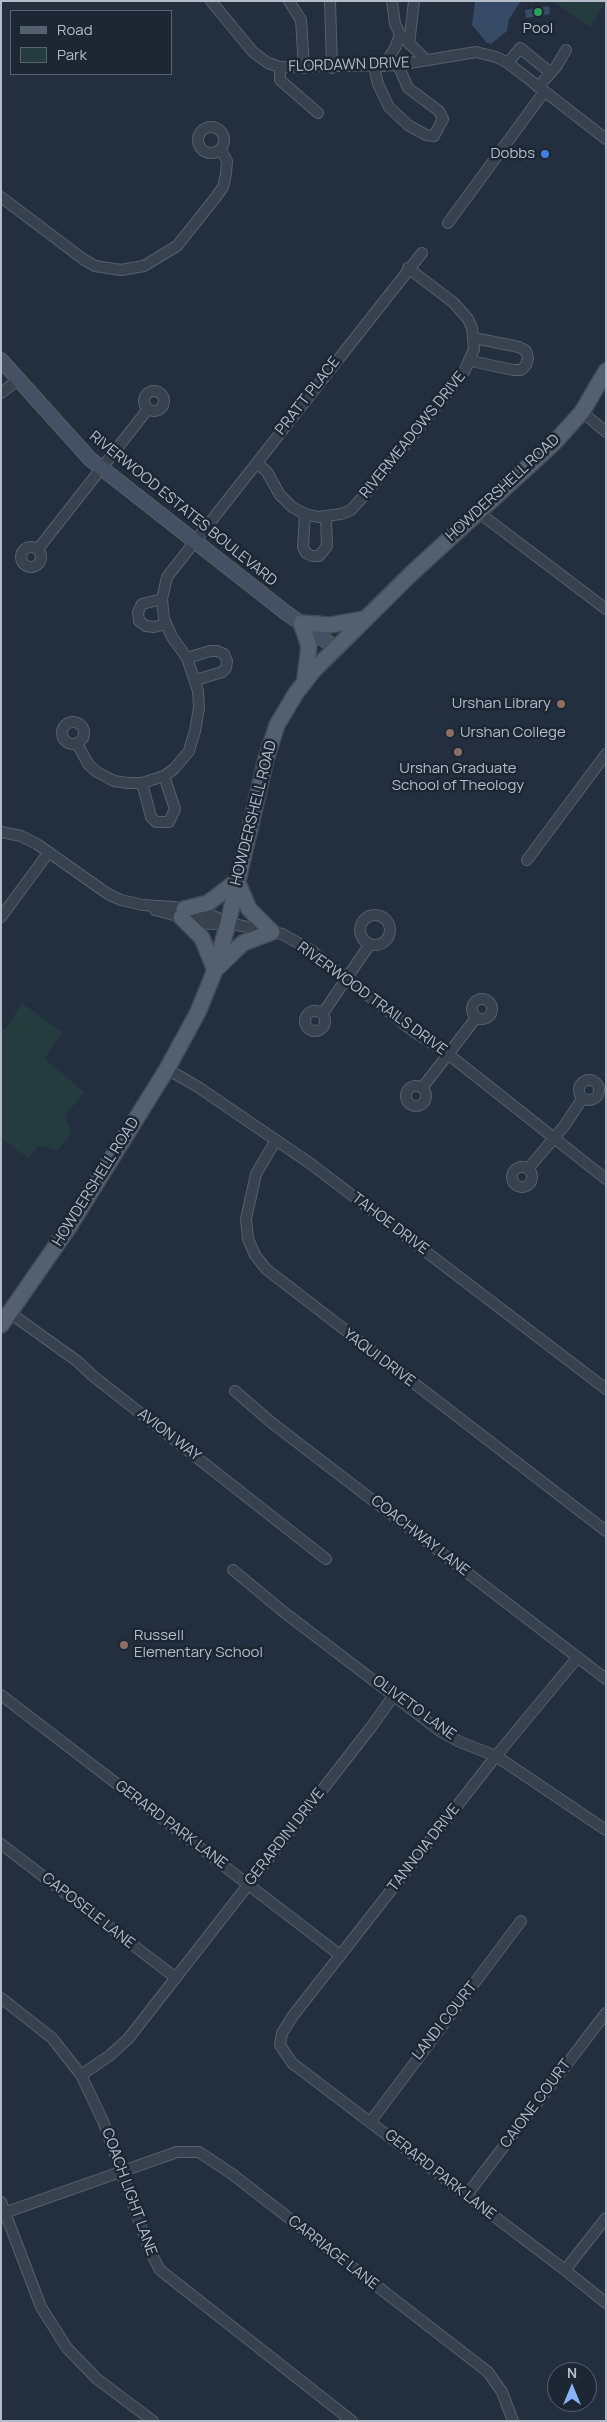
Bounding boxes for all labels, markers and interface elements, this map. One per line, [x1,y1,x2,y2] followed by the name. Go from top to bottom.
[532,6,544,18] marker: Pool
[10,10,172,75] legend
[57,19,93,40] text: Road
[523,20,553,38] place label: Pool
[57,44,87,65] text: Park
[288,54,410,76] street label: FLORDAWN DRIVE
[490,145,535,163] place label: Dobbs
[539,148,551,160] marker: Dobbs
[272,353,344,439] street label: PRATT PLACE
[356,368,470,502] street label: RIVERMEADOWS DRIVE
[85,428,281,590] street label: RIVERWOOD ESTATES BOULEVARD
[442,431,564,545] street label: HOWDERSHELL ROAD
[452,695,551,713] place label: Urshan Library
[555,698,567,710] marker: Urshan Library
[460,724,566,742] place label: Urshan College
[444,727,456,739] marker: Urshan College
[227,739,281,887] street label: HOWDERSHELL ROAD
[452,746,464,758] marker: Urshan Graduate School of Theology
[392,760,524,795] place label: Urshan Graduate School of Theology
[294,939,450,1059] street label: RIVERWOOD TRAILS DRIVE
[49,1114,143,1250] street label: HOWDERSHELL ROAD
[348,1189,432,1259] street label: TAHOE DRIVE
[340,1325,418,1391] street label: YAQUI DRIVE
[134,1405,204,1465] street label: AVION WAY
[367,1492,473,1580] street label: COACHWAY LANE
[134,1627,263,1662] place label: Russell Elementary School
[118,1639,130,1651] marker: Russell Elementary School
[369,1672,459,1744] street label: OLIVETO LANE
[111,1777,231,1873] street label: GERARD PARK LANE
[241,1785,329,1889] street label: GERARDINI DRIVE
[384,1801,464,1895] street label: TANNOIA DRIVE
[38,1869,138,1953] street label: CAPOSELE LANE
[409,1978,481,2064] street label: LANDI COURT
[497,2056,575,2152] street label: CAIONE COURT
[98,2126,160,2258] street label: COACH LIGHT LANE
[381,2126,499,2224] street label: GERARD PARK LANE
[284,2212,382,2294] street label: CARRIAGE LANE
[547,2362,597,2412] north arrow
[567,2363,577,2382] text: N

